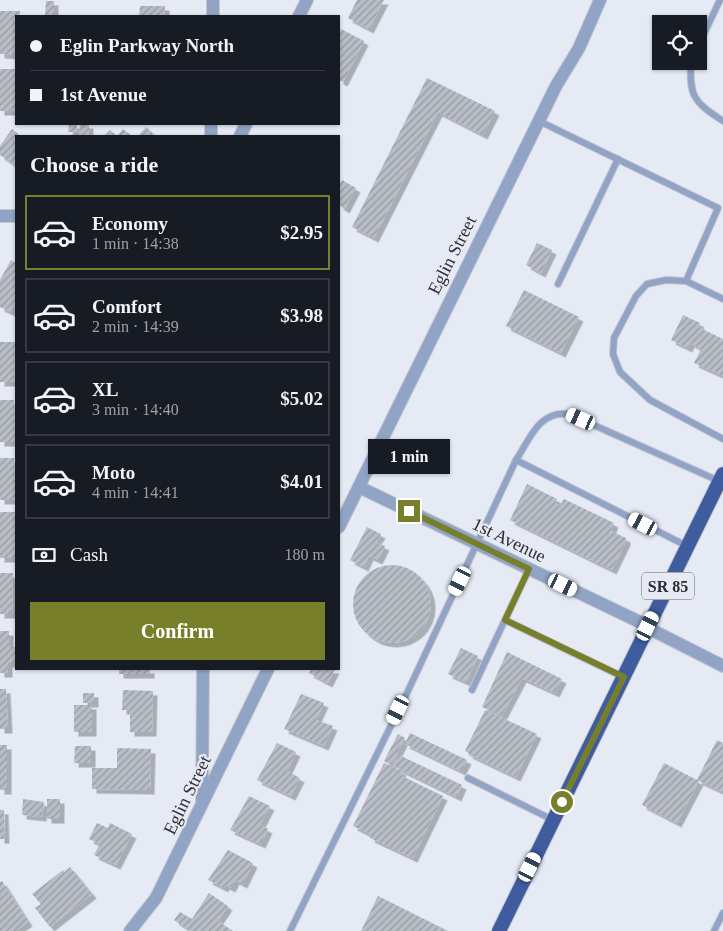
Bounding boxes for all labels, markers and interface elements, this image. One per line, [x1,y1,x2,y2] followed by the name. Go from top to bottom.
[652,15,707,70] map controls
[652,15,707,70] button: locate
[60,35,234,56] text: Eglin Parkway North
[60,84,147,105] text: 1st Avenue
[30,152,158,177] text: Choose a ride
[32,210,77,255] icon: car
[424,212,480,298] street label: Eglin Street
[92,213,168,234] text: Economy
[280,222,323,243] text: $2.95
[92,235,179,252] text: 1 min · 14:38
[32,293,77,338] icon: car
[92,296,162,317] text: Comfort
[280,305,323,326] text: $3.98
[92,318,179,335] text: 2 min · 14:39
[32,376,77,421] icon: car
[92,379,118,400] text: XL
[280,388,323,409] text: $5.02
[92,401,179,418] text: 3 min · 14:40
[564,406,597,432] car
[368,438,450,474] callout: 1 min
[390,448,428,465] text: 1 min
[32,459,77,504] icon: car
[92,462,135,483] text: Moto
[280,471,323,492] text: $4.01
[92,484,179,501] text: 4 min · 14:41
[398,500,420,522] route end
[626,511,659,537] car
[469,514,549,566] street label: 1st Avenue
[30,541,58,569] icon: cash
[70,544,108,565] text: Cash
[285,546,325,563] text: 180 m
[446,564,473,598] car
[546,572,579,598] car
[642,572,694,600] road number: SR 85
[30,602,325,660] button: Confirm
[634,609,661,643] car
[384,693,411,727] car
[159,752,215,838] street label: Eglin Street
[551,791,573,813] route start
[516,850,543,884] car

